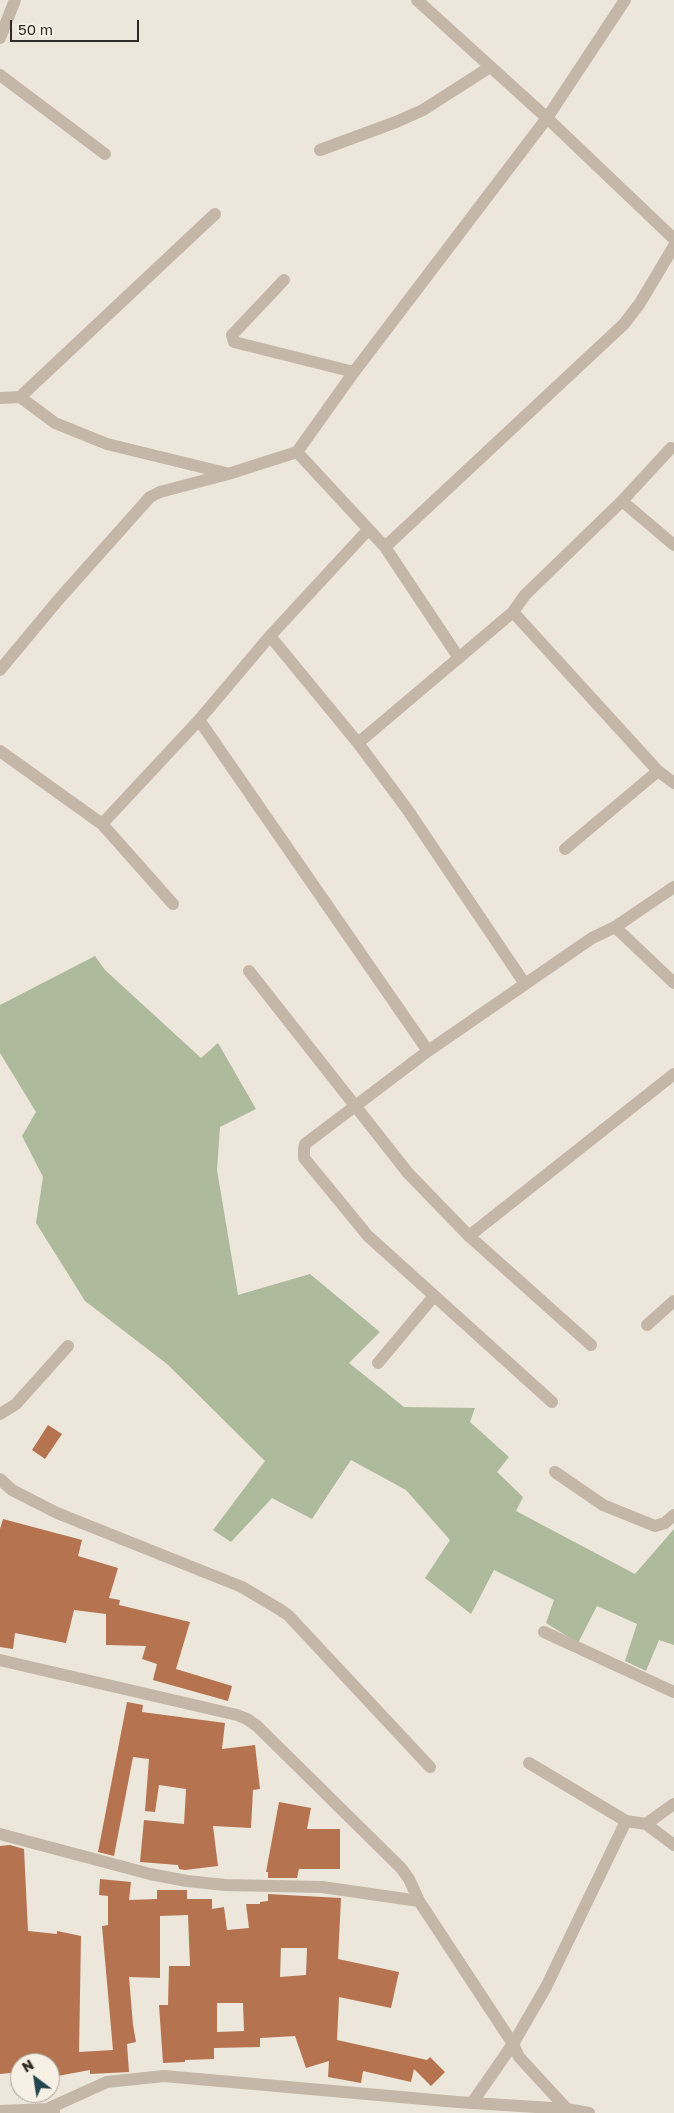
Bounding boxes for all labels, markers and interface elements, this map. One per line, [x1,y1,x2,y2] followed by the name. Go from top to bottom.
[12,10,141,42] scale bar
[18,20,53,38] text: 50 m
[10,2053,60,2103] north arrow
[19,2056,36,2076] text: N

